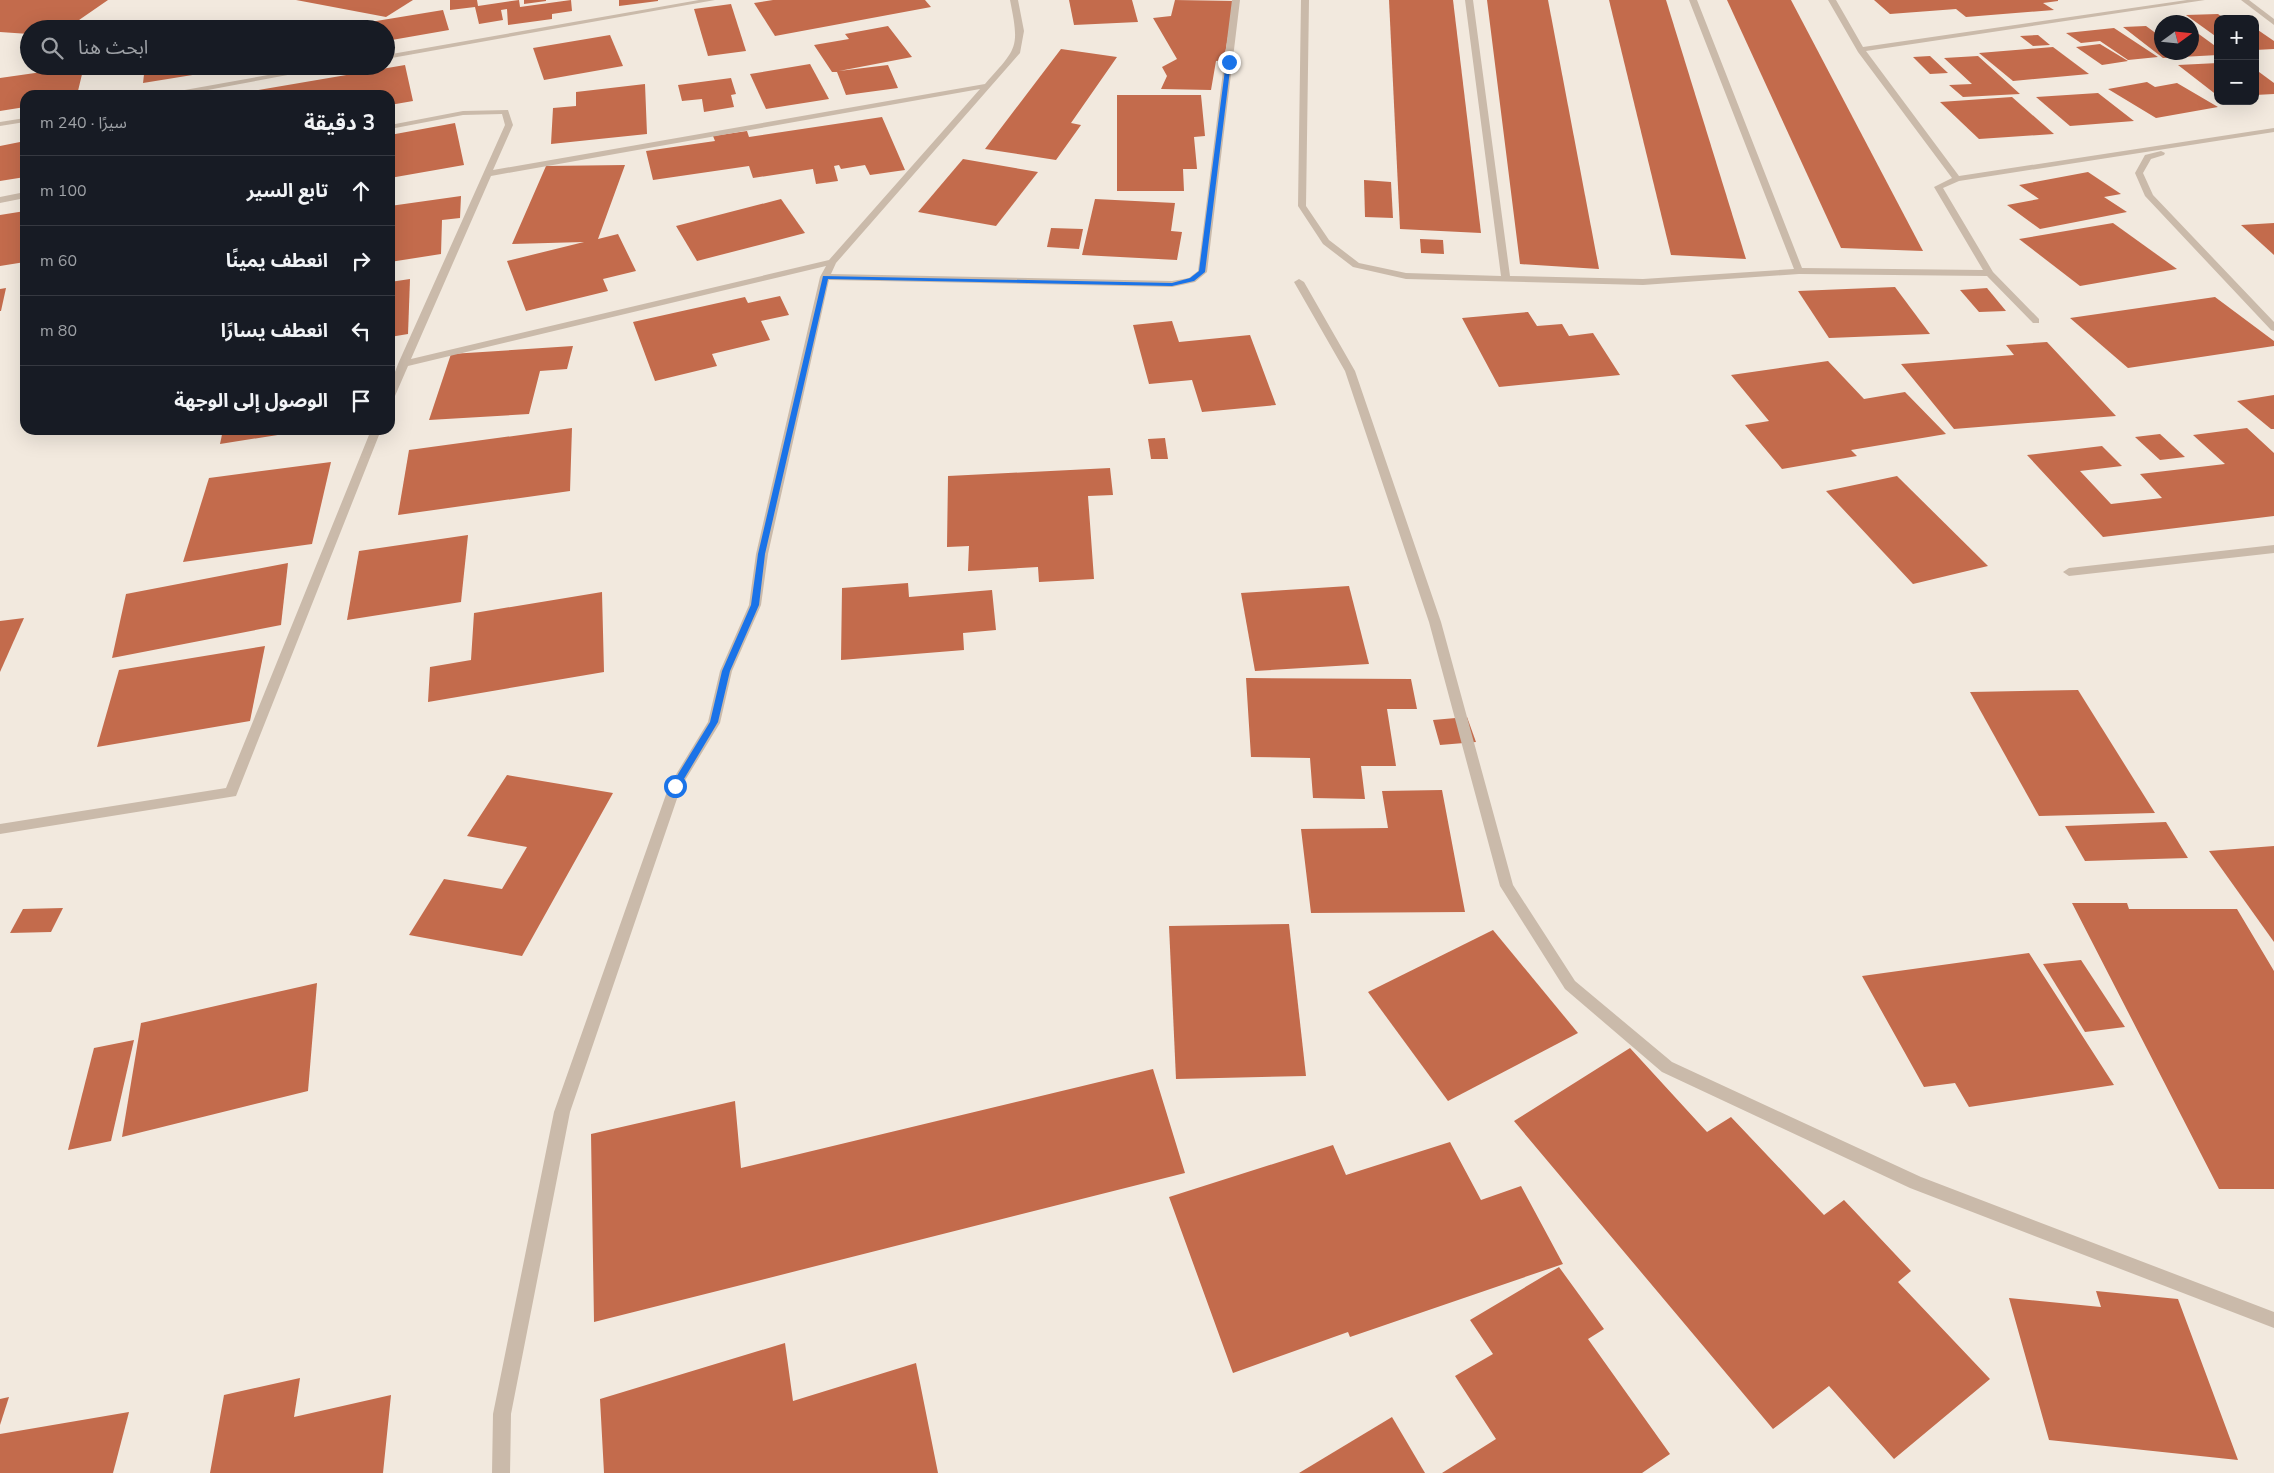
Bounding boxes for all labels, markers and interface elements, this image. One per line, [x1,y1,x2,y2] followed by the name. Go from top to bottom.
[2154,15,2199,60] north arrow
[2214,15,2259,105] map controls
[2214,15,2259,60] button: +
[20,20,395,75] search box
[38,34,66,62] icon: search
[78,35,148,61] text: ابحث هنا
[1218,51,1241,74] route end
[2214,60,2259,105] button: −
[304,109,375,137] text: 3 دقيقة
[40,112,127,134] text: سيرًا · 240 m
[347,177,375,205] icon: ahead
[247,178,328,204] text: تابع السير
[40,180,87,202] text: 100 m
[347,247,375,275] icon: right
[226,248,328,274] text: انعطف يمينًا
[40,250,77,272] text: 60 m
[347,317,375,345] icon: left
[221,318,328,344] text: انعطف يسارًا
[40,320,77,342] text: 80 m
[347,387,375,415] icon: arrive
[174,388,328,414] text: الوصول إلى الوجهة
[664,775,687,798] route start

